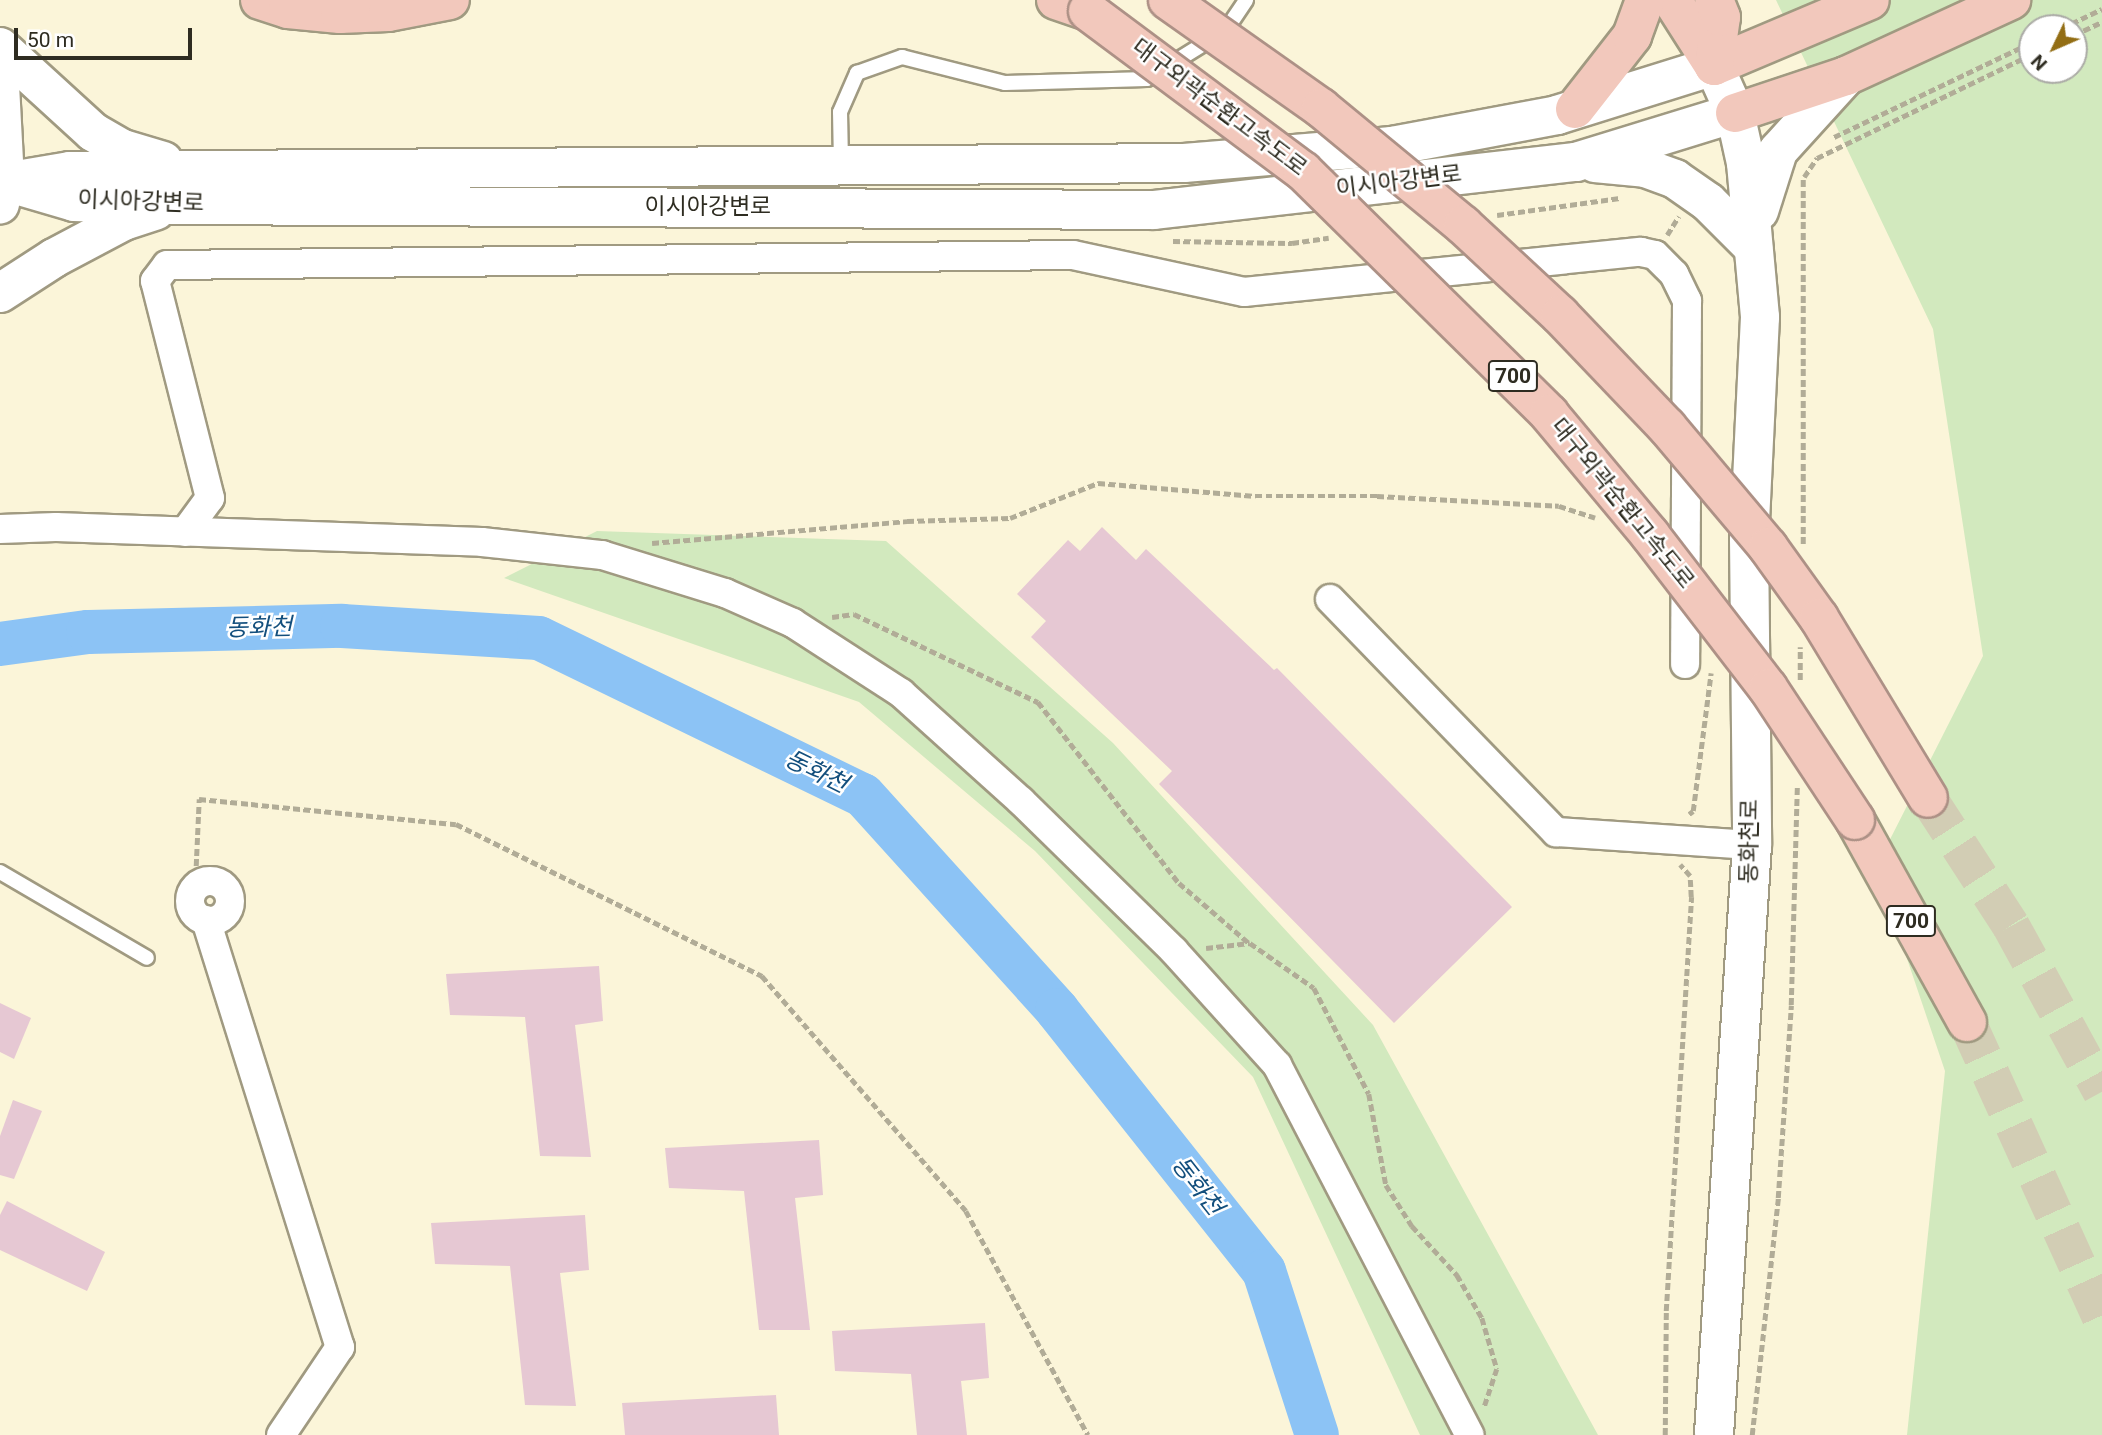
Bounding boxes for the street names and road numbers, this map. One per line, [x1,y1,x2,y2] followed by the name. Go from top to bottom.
[1126,33,1312,183] street label: 대구외곽순환고속도로
[1334,161,1464,203] street label: 이시아강변로
[77,186,205,218] street label: 이시아강변로
[645,193,771,221] street label: 이시아강변로
[1487,358,1539,394] road number: 700
[1545,413,1699,595] street label: 대구외곽순환고속도로
[1735,798,1765,884] street label: 동화천로
[1885,904,1937,939] road number: 700

